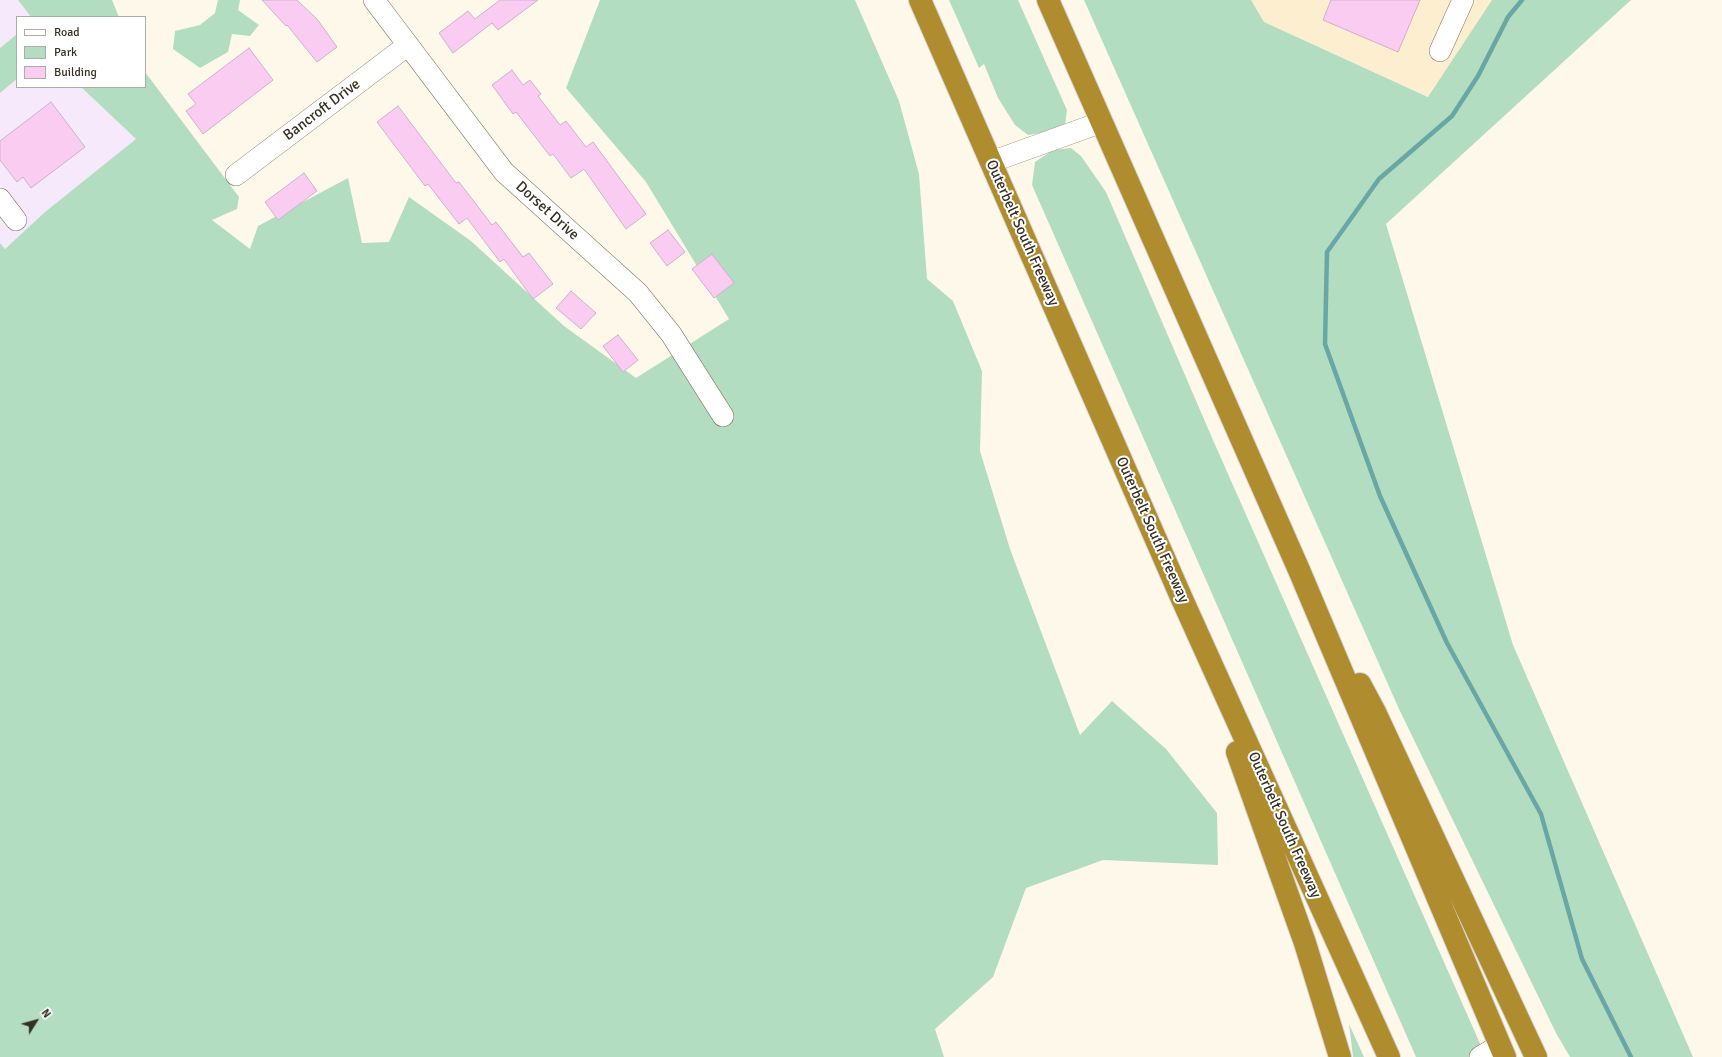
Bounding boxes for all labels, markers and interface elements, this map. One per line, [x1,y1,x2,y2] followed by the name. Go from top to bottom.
[16,16,146,88] legend
[54,25,80,40] text: Road
[54,45,77,60] text: Park
[54,65,97,80] text: Building
[280,75,364,145] street label: Bancroft Drive
[982,157,1062,309] street label: Outerbelt South Freeway
[512,178,582,244] street label: Dorset Drive
[1112,454,1192,606] street label: Outerbelt South Freeway
[1244,749,1324,901] street label: Outerbelt South Freeway
[16,1001,56,1041] north arrow
[38,1007,53,1020] text: N

